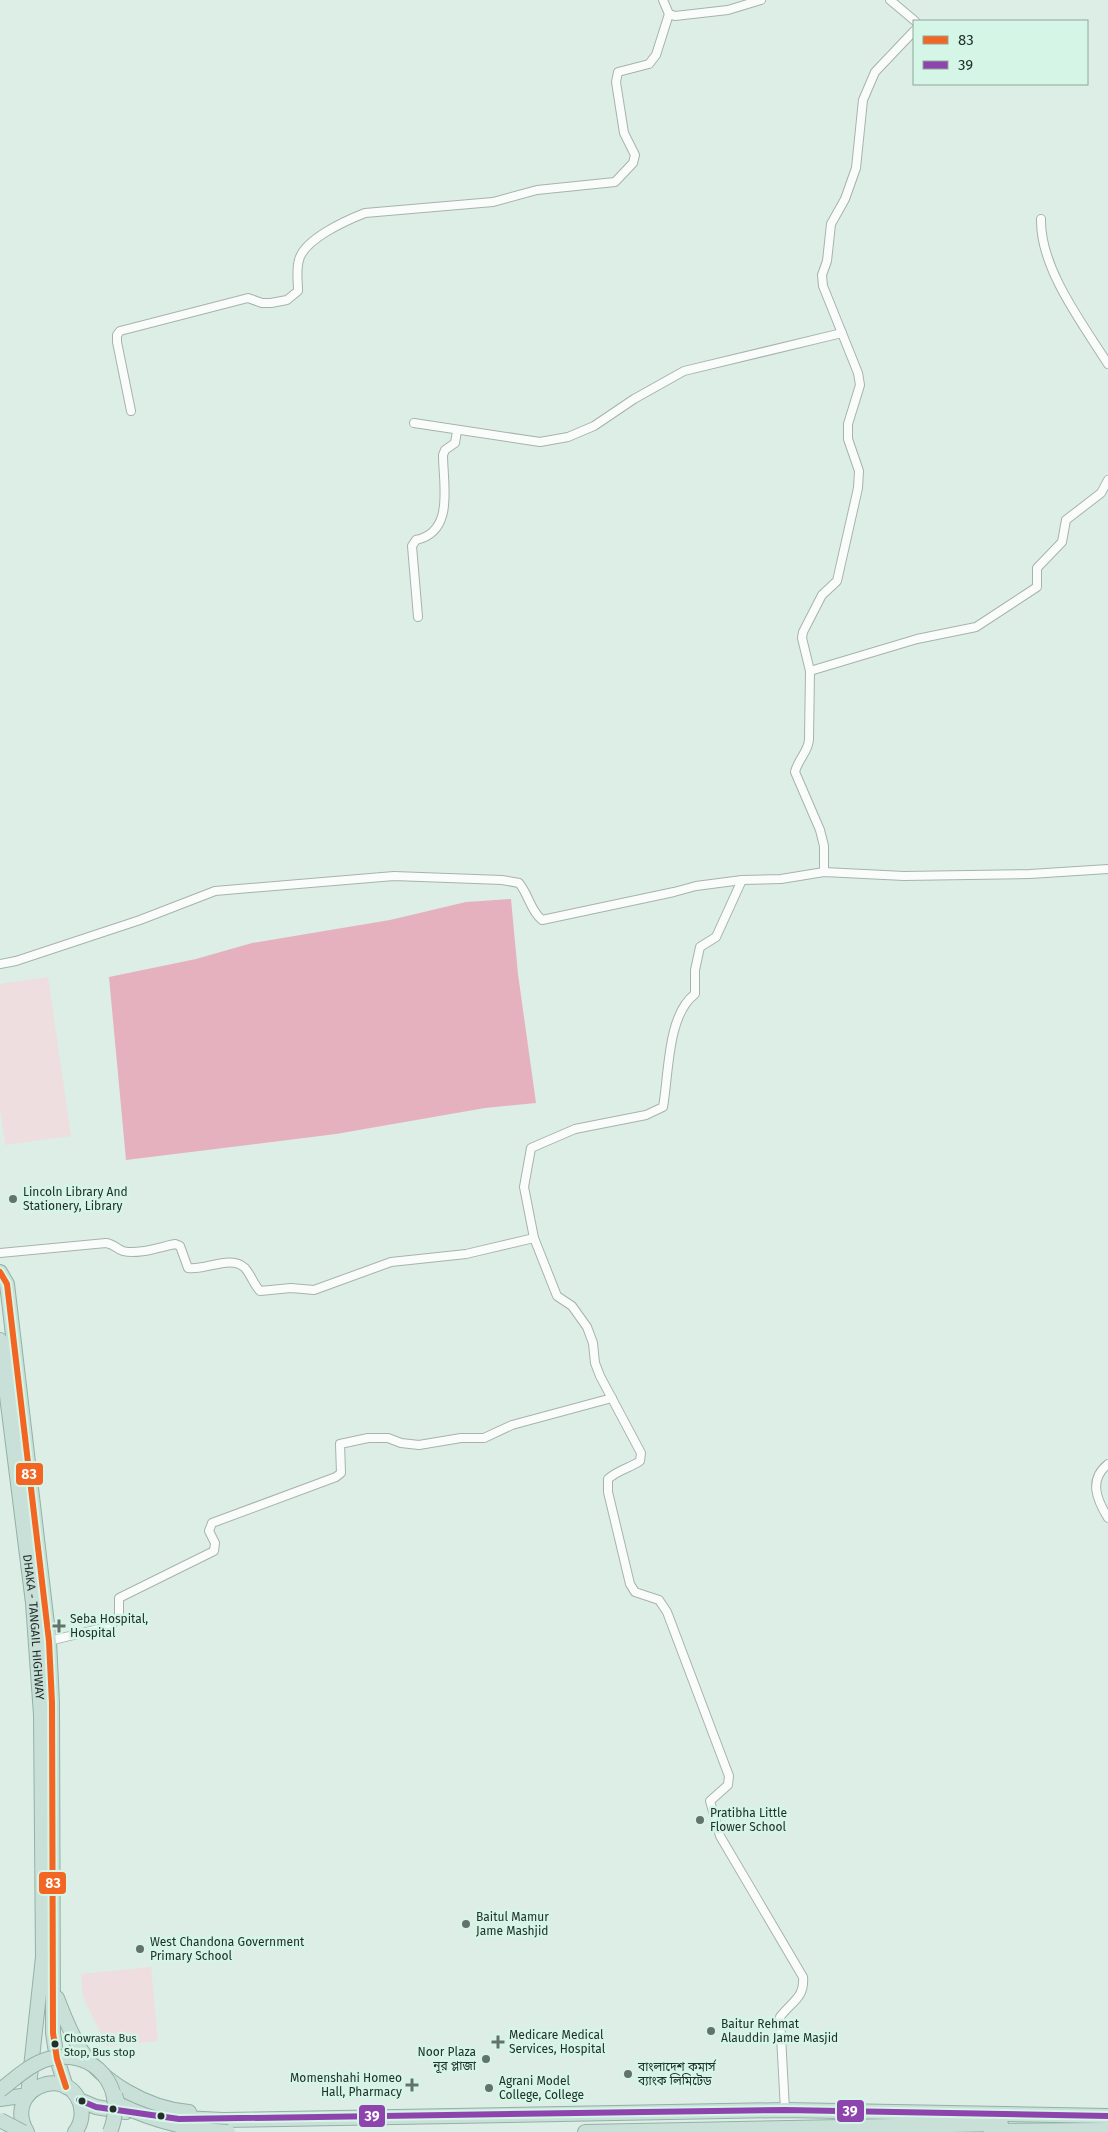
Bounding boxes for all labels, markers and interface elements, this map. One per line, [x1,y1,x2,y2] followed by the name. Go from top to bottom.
[913,20,1088,85] legend
[958,31,974,49] text: 83
[958,56,973,74] text: 39
[23,1185,128,1213] place label: Lincoln Library And Stationery, Library
[7,1193,19,1205] marker: Lincoln Library And Stationery, Library
[15,1462,44,1486] line badge: 83
[21,1466,37,1483] text: 83
[20,1553,47,1701] street label: DHAKA - TANGAIL HIGHWAY
[70,1612,148,1640] place label: Seba Hospital, Hospital
[52,1619,66,1633] marker: Seba Hospital, Hospital
[710,1806,787,1834] place label: Pratibha Little Flower School
[694,1814,706,1826] marker: Pratibha Little Flower School
[38,1871,67,1895] line badge: 83
[45,1875,61,1892] text: 83
[476,1910,549,1938] place label: Baitul Mamur Jame Mashjid
[460,1918,472,1930] marker: Baitul Mamur Jame Mashjid
[150,1935,305,1963] place label: West Chandona Government Primary School
[134,1943,146,1955] marker: West Chandona Government Primary School
[721,2017,838,2045] place label: Baitur Rehmat Alauddin Jame Masjid
[705,2025,717,2037] marker: Baitur Rehmat Alauddin Jame Masjid
[509,2028,606,2056] place label: Medicare Medical Services, Hospital
[64,2032,137,2059] place label: Chowrasta Bus Stop, Bus stop
[491,2035,505,2049] marker: Medicare Medical Services, Hospital
[50,2039,60,2049] marker: Chowrasta Bus Stop, Bus stop
[418,2045,477,2074] place label: Noor Plaza নূর প্লাজা
[480,2053,492,2065] marker: Noor Plaza নূর প্লাজা
[637,2059,717,2088] place label: বাংলাদেশ কমার্স ব্যাংক লিমিটেড
[622,2068,634,2080] marker: বাংলাদেশ কমার্স ব্যাংক লিমিটেড
[290,2071,402,2099] place label: Momenshahi Homeo Hall, Pharmacy
[499,2074,584,2102] place label: Agrani Model College, College
[406,2079,418,2091] marker: Momenshahi Homeo Hall, Pharmacy
[483,2082,495,2094] marker: Agrani Model College, College
[77,2096,87,2106] unlabelled marker
[836,2099,865,2123] line badge: 39
[842,2103,858,2120] text: 39
[108,2104,118,2114] unlabelled marker
[358,2104,386,2128] line badge: 39
[364,2108,380,2125] text: 39
[156,2111,166,2121] unlabelled marker

